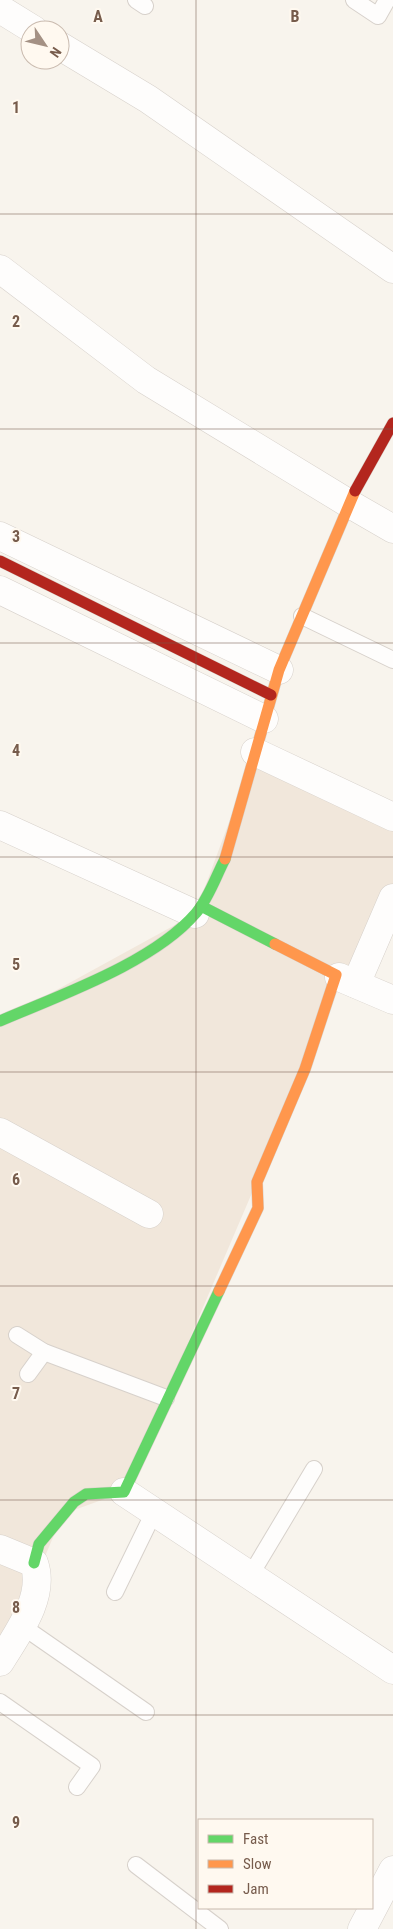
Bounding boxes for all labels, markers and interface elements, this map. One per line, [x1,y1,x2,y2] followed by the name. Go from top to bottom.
[93,7,103,26] text: A
[291,7,300,26] text: B
[20,20,70,70] north arrow
[47,44,65,61] text: N
[12,98,20,117] text: 1
[12,312,20,331] text: 2
[12,527,20,546] text: 3
[12,741,20,760] text: 4
[12,955,20,974] text: 5
[12,1170,20,1189] text: 6
[12,1384,20,1403] text: 7
[12,1598,20,1617] text: 8
[12,1813,20,1832] text: 9
[198,1819,373,1909] legend
[243,1830,268,1848] text: Fast
[243,1855,272,1873] text: Slow
[243,1880,269,1898] text: Jam

